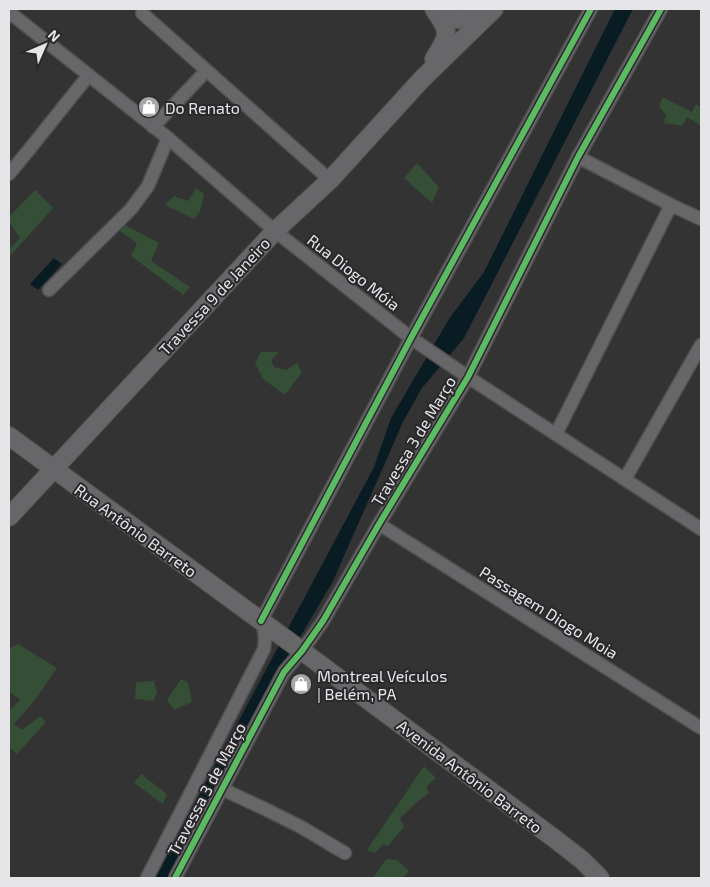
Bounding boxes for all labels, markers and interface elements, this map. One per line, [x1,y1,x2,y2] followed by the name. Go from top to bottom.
[20,20,70,70] north arrow
[45,26,64,45] text: N
[137,95,161,119] shop icon: Do Renato
[165,98,240,117] place label: Do Renato
[304,230,404,314] street label: Rua Diogo Móia
[155,233,273,359] street label: Travessa 9 de Janeiro
[367,373,460,510] street label: Travessa 3 de Março
[71,479,201,581] street label: Rua Antônio Barreto
[476,562,622,662] street label: Passagem Diogo Moia
[317,666,447,703] place label: Montreal Veículos | Belém, PA
[289,672,313,696] shop icon: Montreal Veículos | Belém, PA
[394,715,546,837] street label: Avenida Antônio Barreto
[163,719,250,859] street label: Travessa 3 de Março

